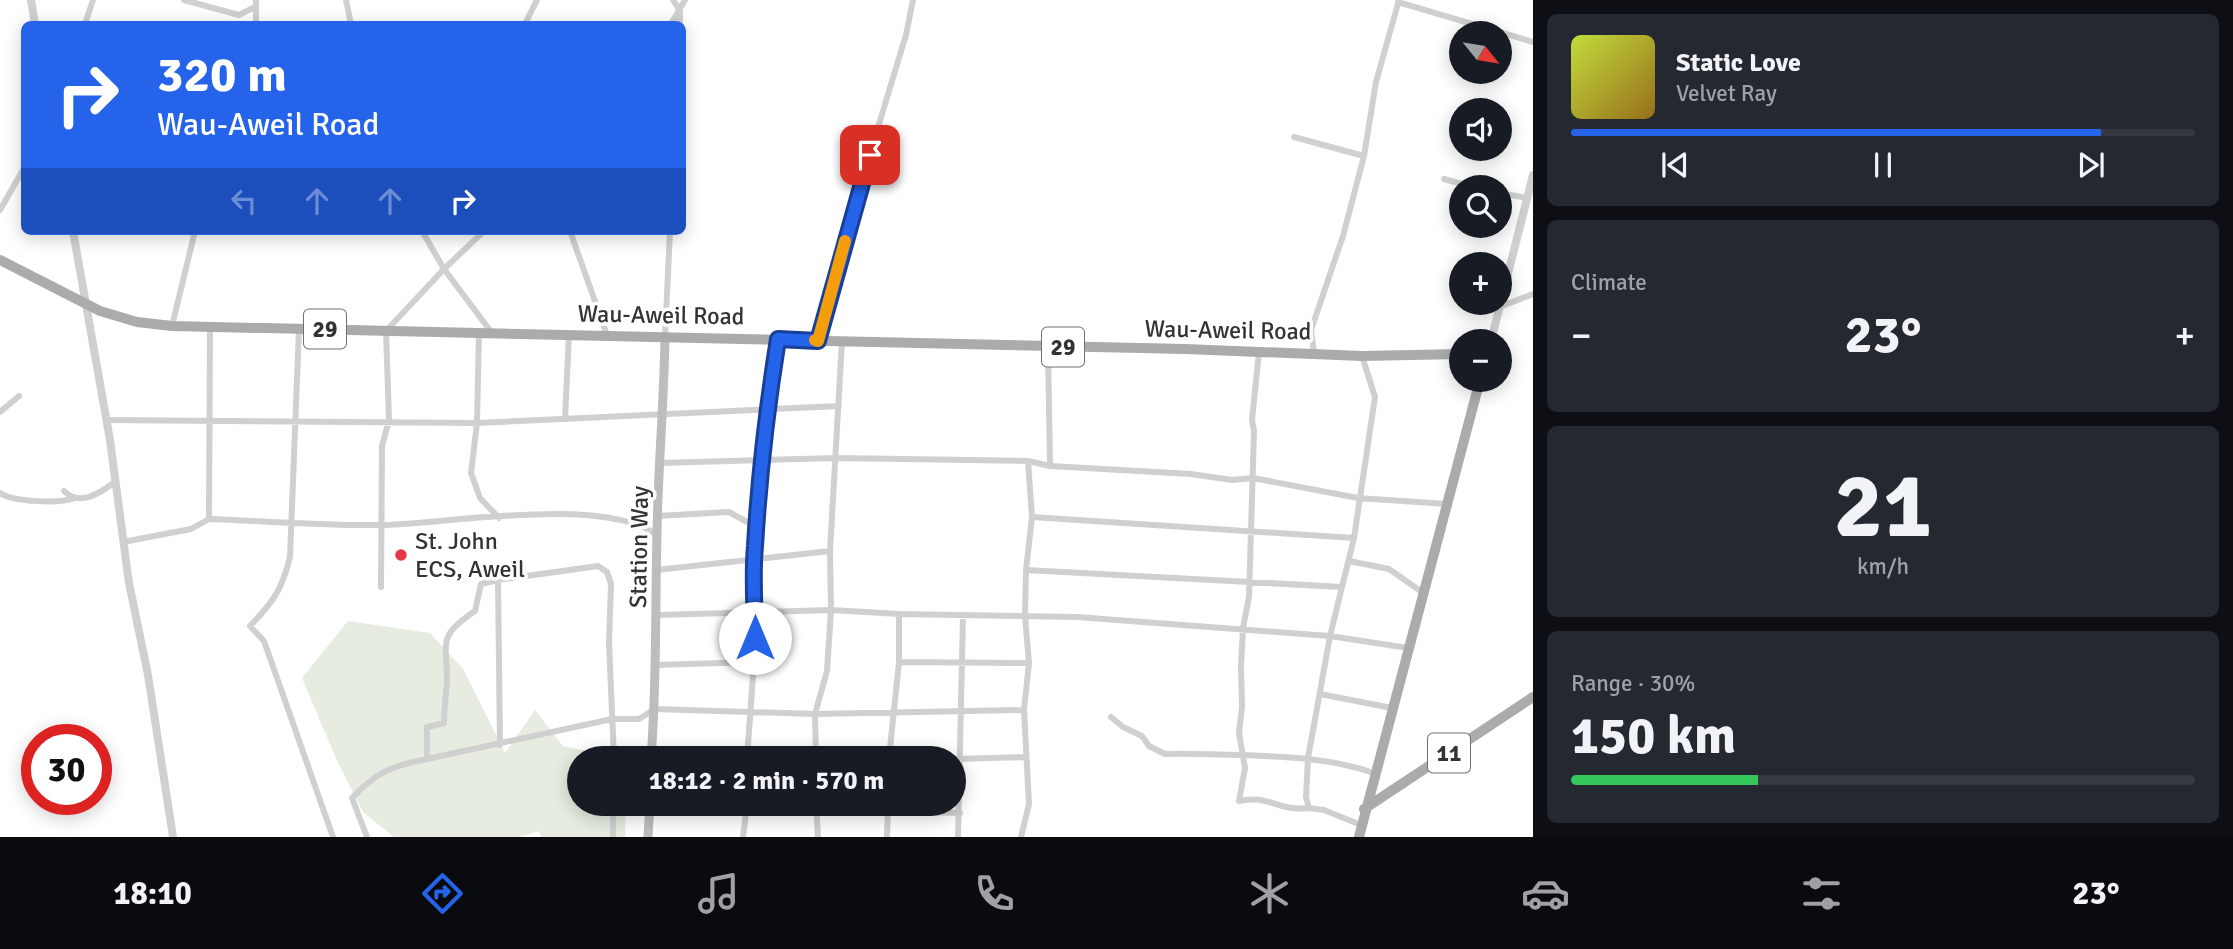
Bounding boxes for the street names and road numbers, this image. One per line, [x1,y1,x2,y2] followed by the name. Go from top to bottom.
[577,299,745,331] street label: Wau-Aweil Road
[304,310,346,348] road number: 29
[1144,314,1312,346] street label: Wau-Aweil Road
[1042,328,1084,366] road number: 29
[623,486,655,608] street label: Station Way
[1428,734,1470,772] road number: 11

